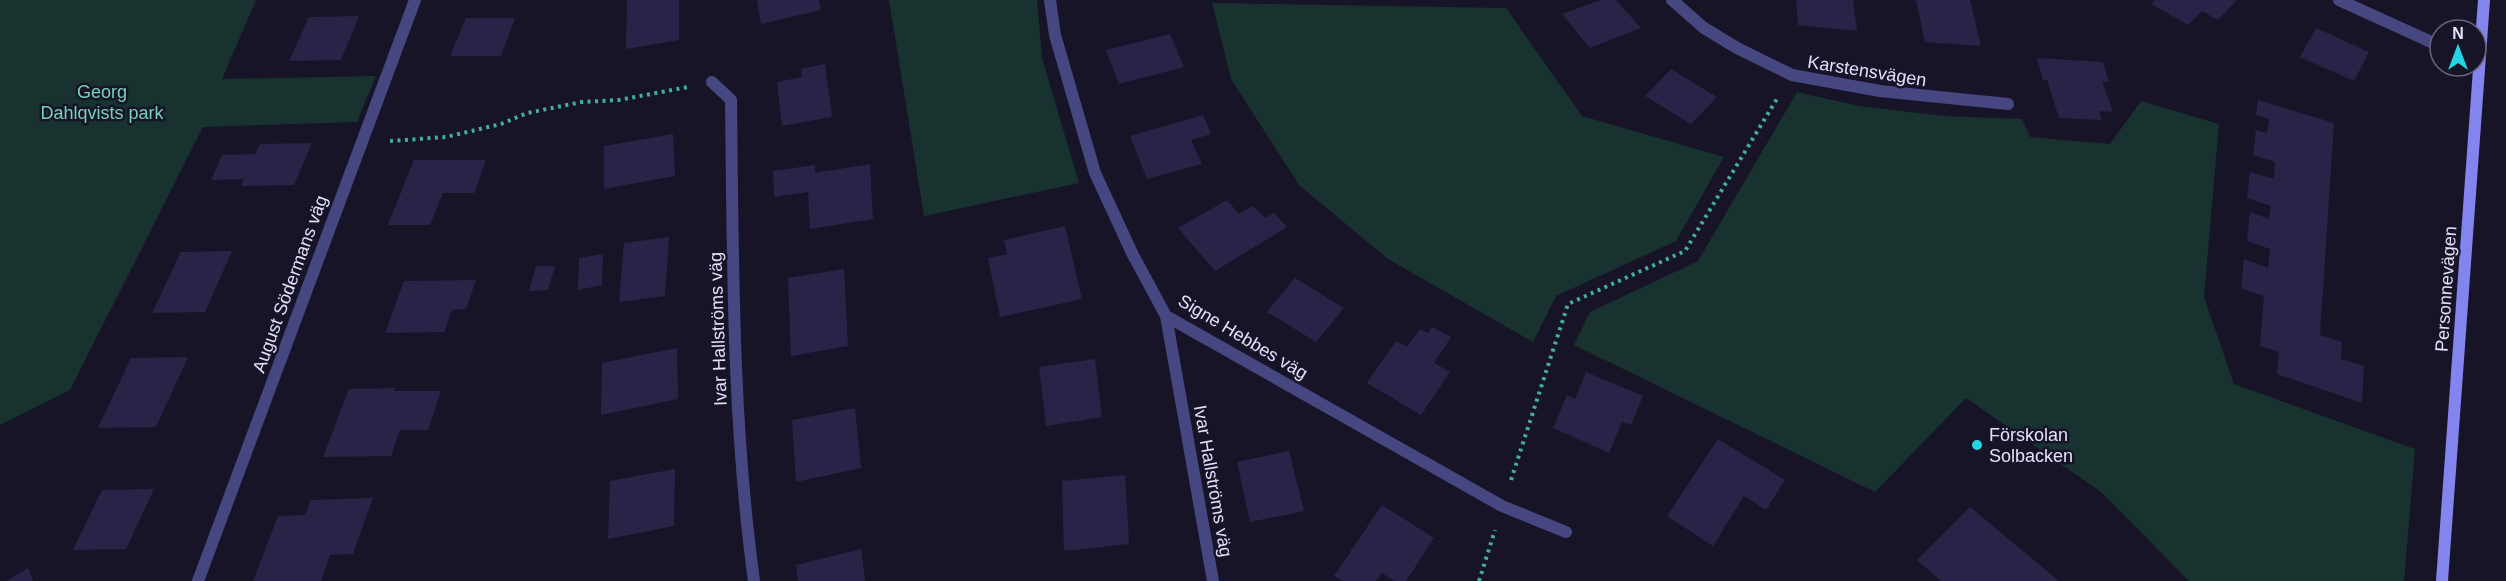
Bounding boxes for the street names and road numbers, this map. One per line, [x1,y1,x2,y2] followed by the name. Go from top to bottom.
[1806,52,1928,90] street label: Karstensvägen
[249,193,331,375] street label: August Södermans väg
[2432,225,2460,353] street label: Personnevägen
[705,252,731,406] street label: Ivar Hallströms väg
[1175,291,1311,383] street label: Signe Hebbes väg
[1190,403,1236,559] street label: Ivar Hallströms väg

